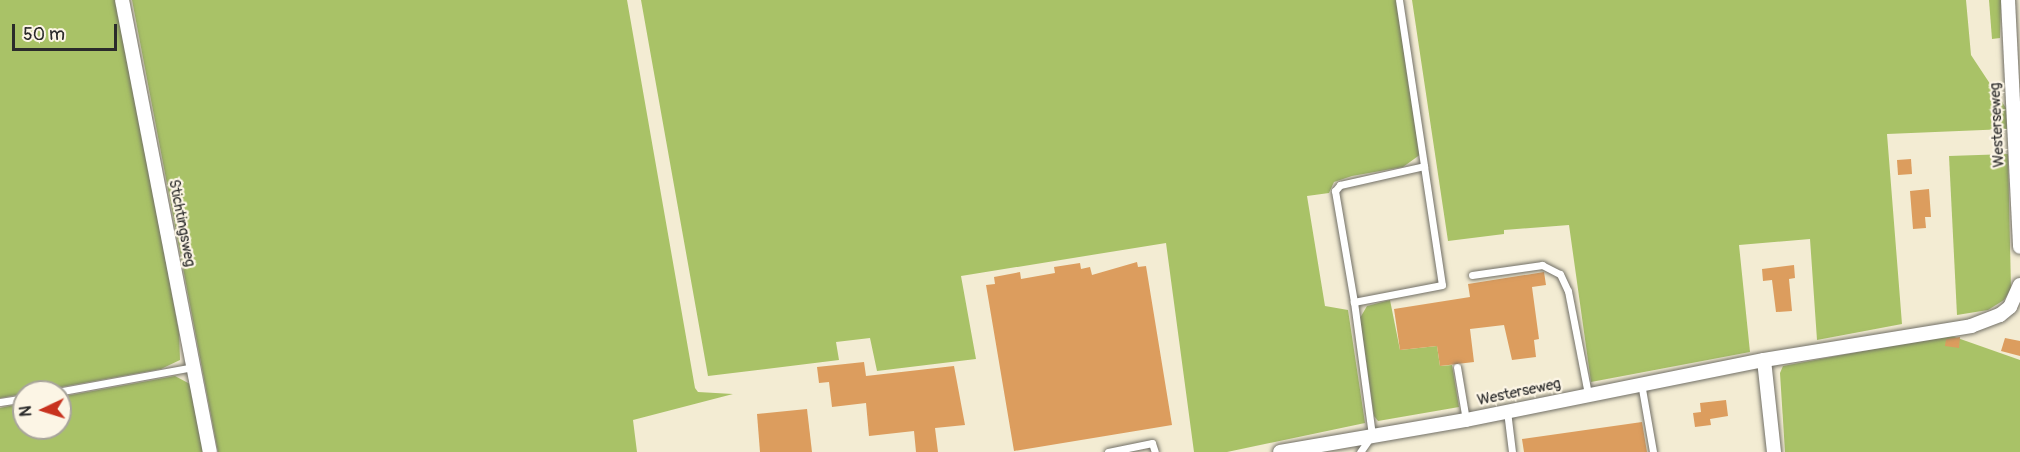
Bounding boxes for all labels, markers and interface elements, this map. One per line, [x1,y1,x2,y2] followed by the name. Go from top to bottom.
[15,12,120,50] scale bar
[23,23,65,46] text: 50 m
[1986,82,2008,168] street label: Westerseweg
[165,178,199,268] street label: Stichtingsweg
[1476,374,1562,410] street label: Westerseweg
[12,380,72,440] north arrow
[16,405,36,417] text: N

